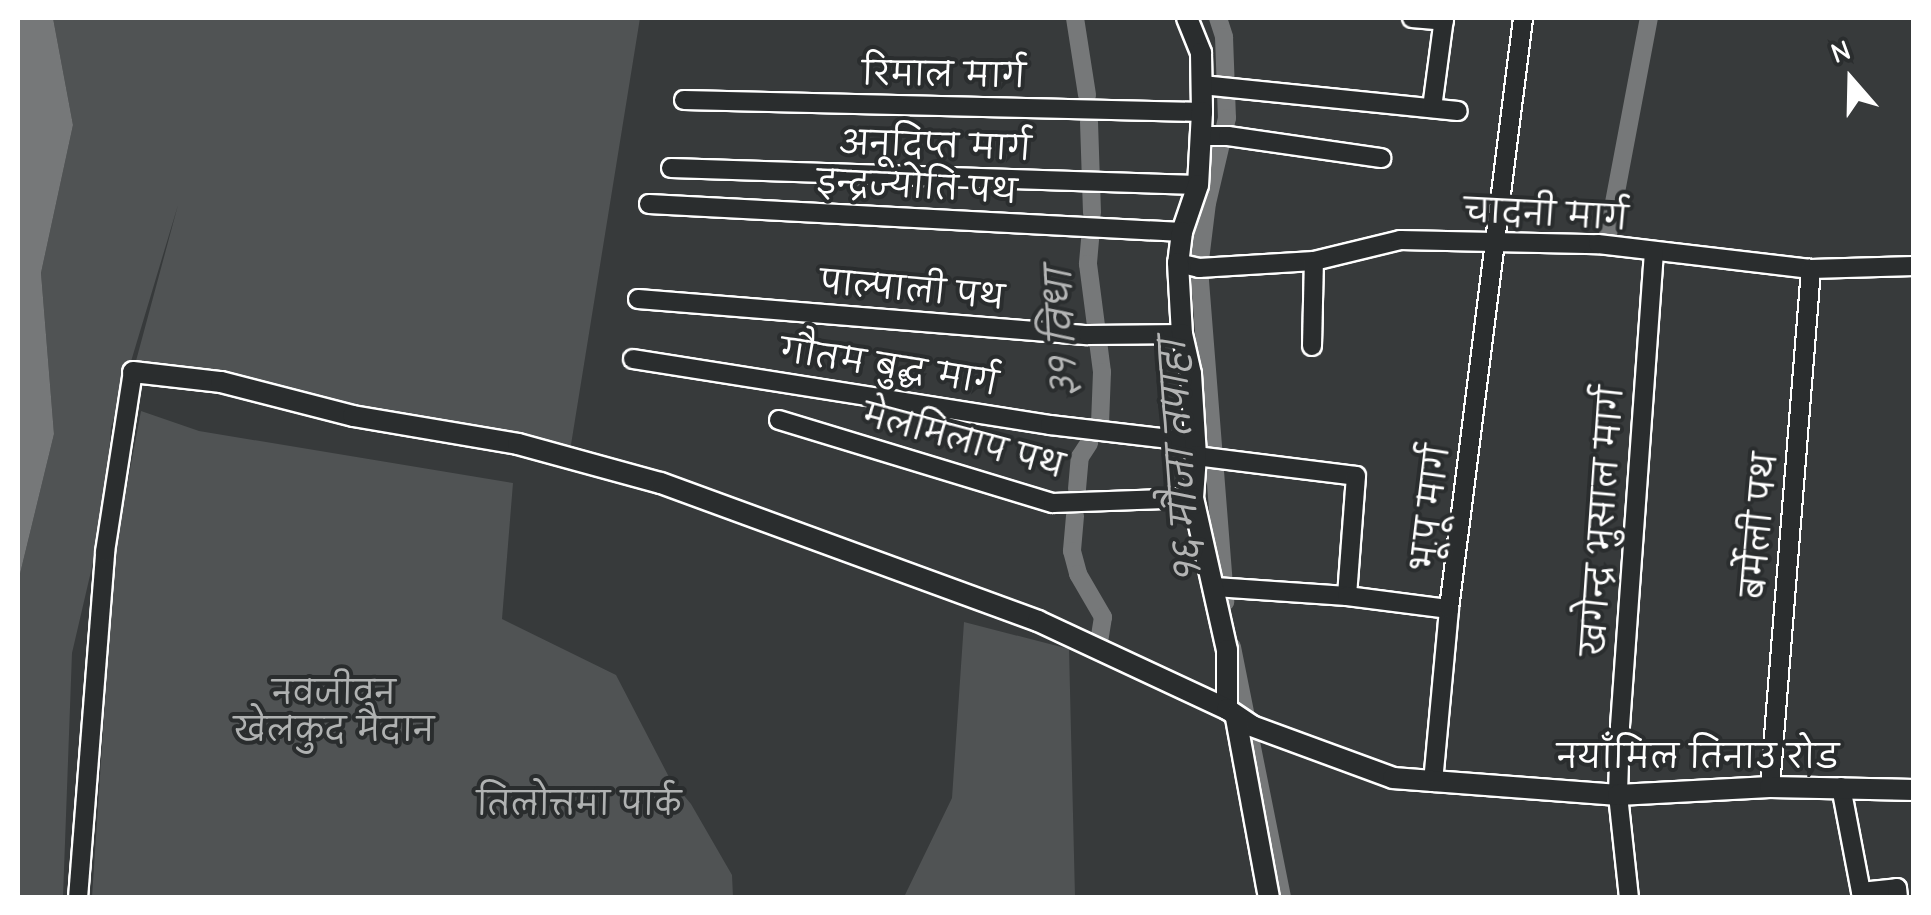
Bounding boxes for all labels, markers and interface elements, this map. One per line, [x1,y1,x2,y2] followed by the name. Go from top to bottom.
[1801,30,1901,130] north arrow
[1827,34,1855,70] text: N
[862,55,1026,97] street label: रिमाल मार्ग
[838,124,1032,170] street label: अनूदिप्त मार्ग
[816,164,1018,212] street label: इन्द्रज्योति पथ
[1463,193,1629,239] street label: चादनी मार्ग
[818,264,1006,318] street label: पाल्पाली पथ
[1039,267,1087,399] water label: ३१ विधा
[777,332,1001,404] street label: गौतम बुद्ध मार्ग
[1153,338,1211,584] water label: १६ मौजा तपाहा
[1575,385,1633,657] street label: खगेन्द्र भुसाल मार्ग
[858,397,1068,487] street label: मेलमिलाप पथ
[1405,443,1459,573] street label: भू.पू मार्ग
[1735,451,1787,601] street label: बर्मेली पथ
[234,676,434,751] park label: नवजीवन खेलकुद मैदान
[1557,739,1839,777] street label: नयाँमिल तिनाउ रोड
[477,786,681,824] park label: तिलोत्तमा पार्क

